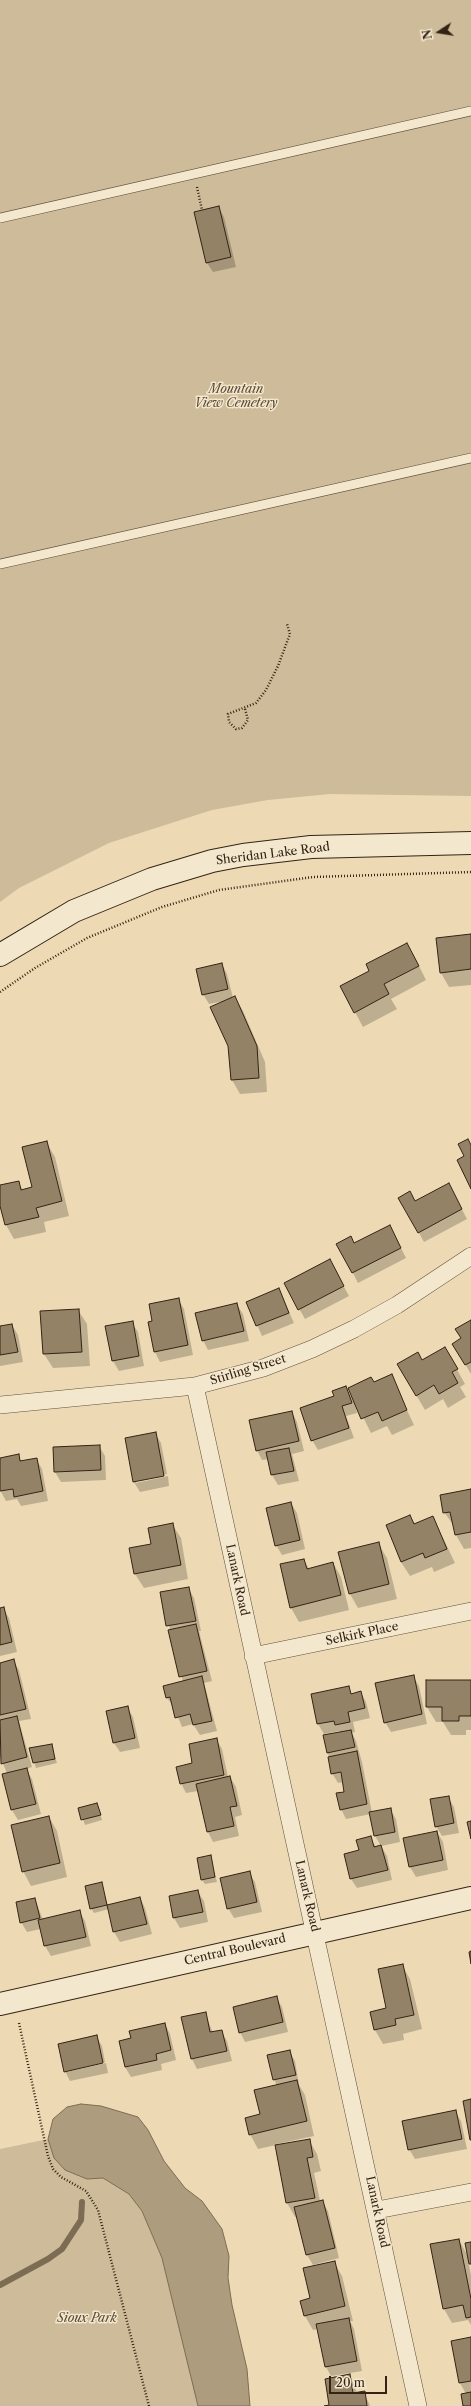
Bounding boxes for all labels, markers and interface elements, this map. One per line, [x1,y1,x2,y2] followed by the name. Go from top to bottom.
[419,12,459,52] north arrow
[419,28,435,41] text: N
[194,383,278,411] park label: Mountain View Cemetery
[215,840,331,868] street label: Sheridan Lake Road
[208,1352,288,1388] street label: Stirling Street
[222,1543,252,1617] street label: Lanark Road
[324,1619,400,1649] street label: Selkirk Place
[292,1859,322,1933] street label: Lanark Road
[183,1931,287,1969] street label: Central Boulevard
[362,2175,392,2249] street label: Lanark Road
[57,2312,117,2326] park label: Sioux Park
[331,2368,389,2394] scale bar
[336,2375,365,2390] text: 20 m

